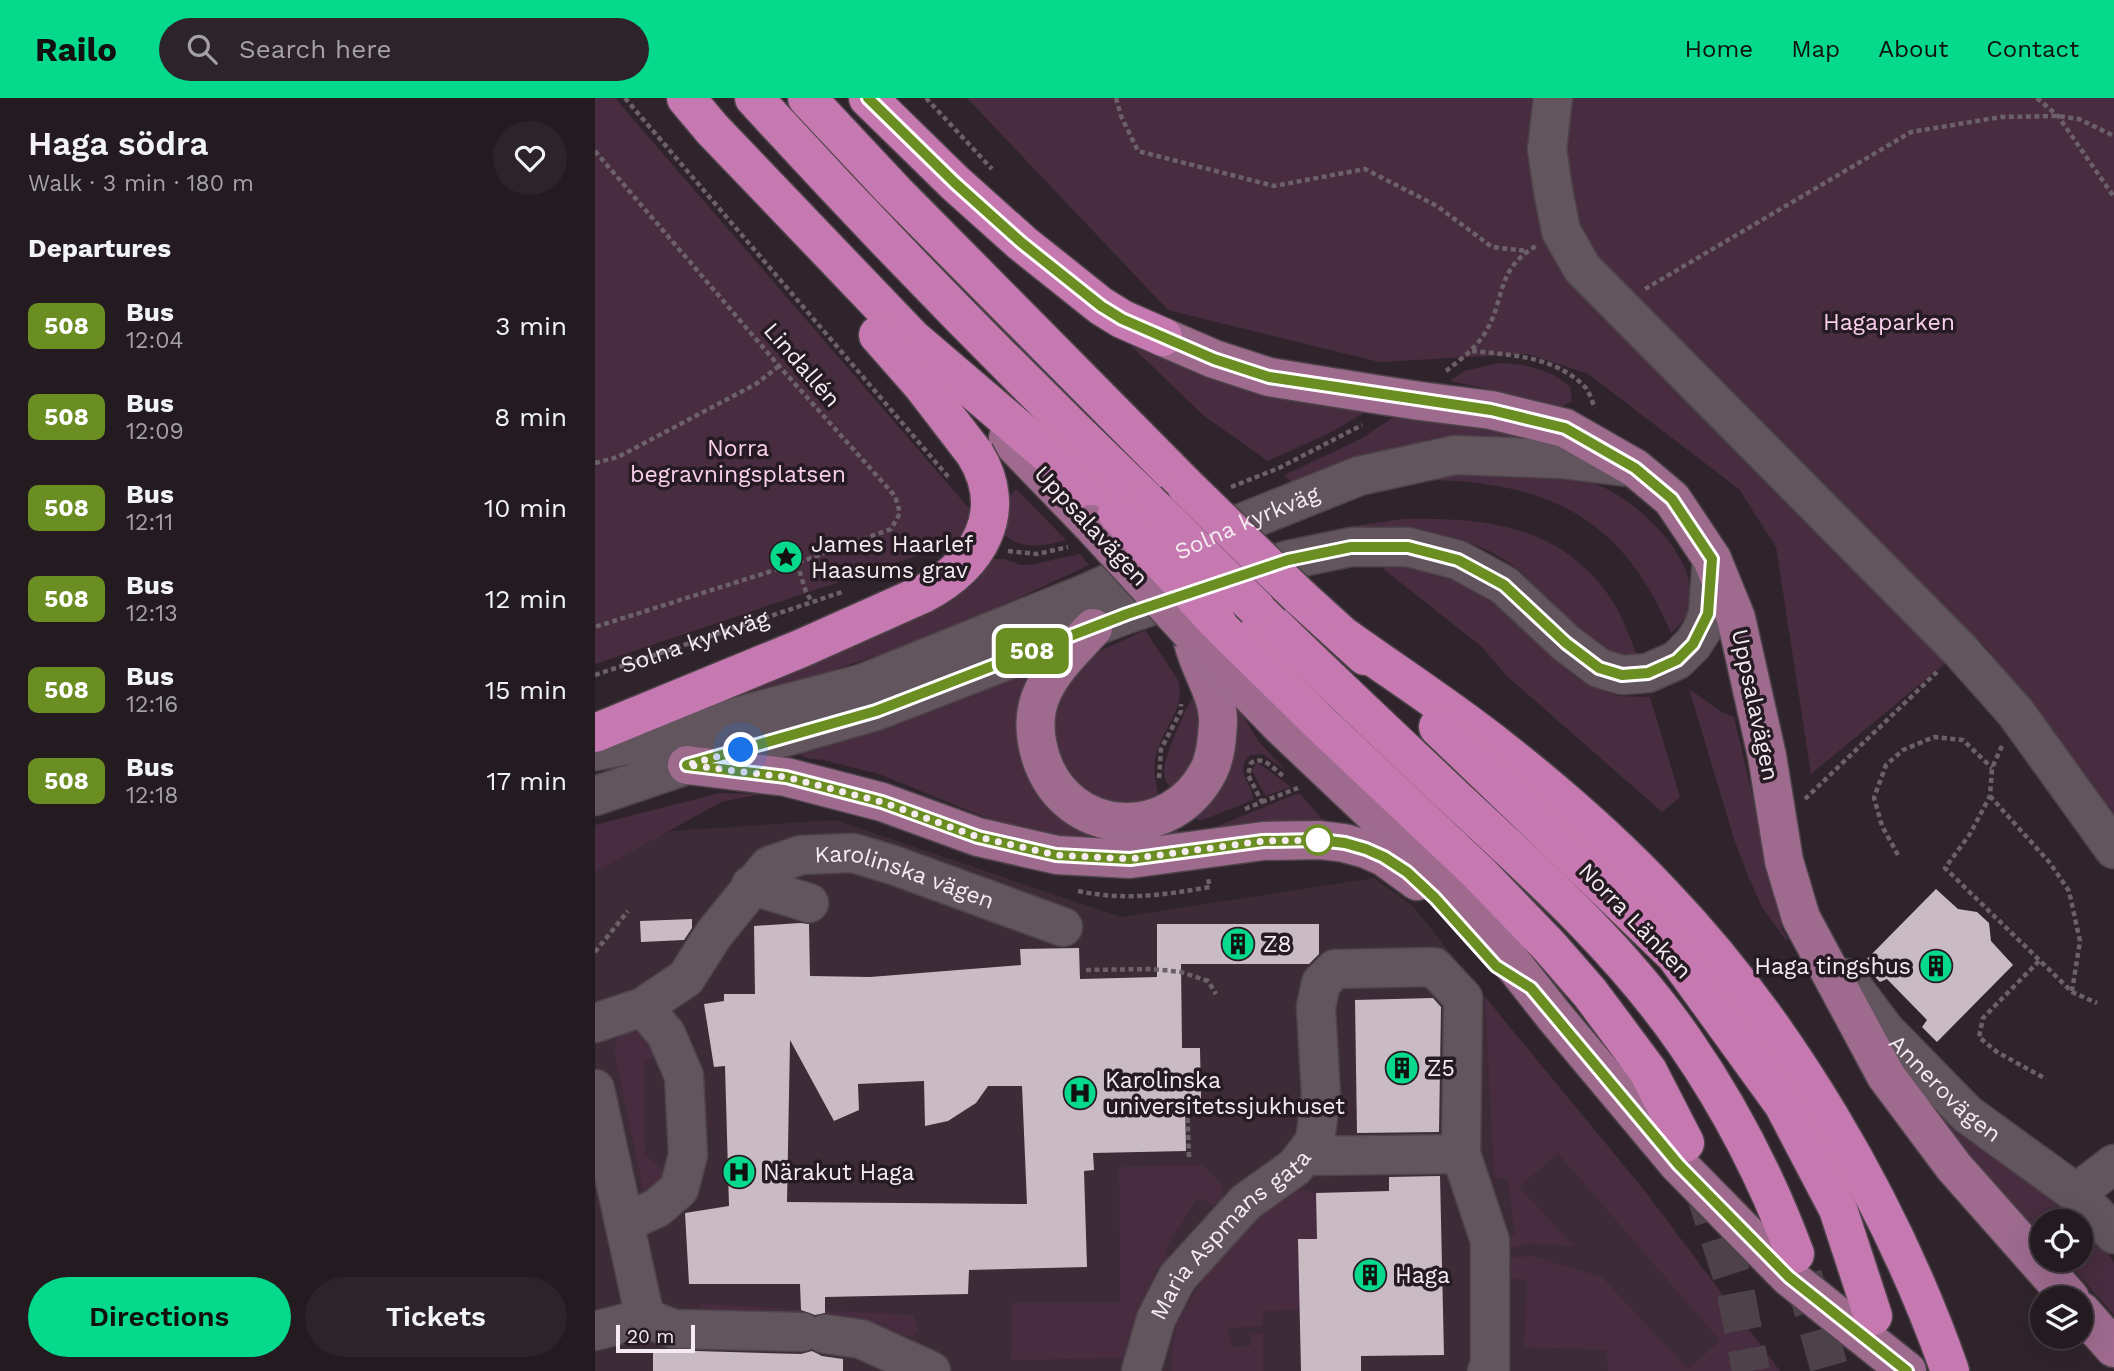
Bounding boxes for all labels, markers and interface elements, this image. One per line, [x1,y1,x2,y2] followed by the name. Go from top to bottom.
[159,18,649,81] search box
[35,30,117,69] text: Railo
[183,30,221,68] icon: search
[239,34,391,64] text: Search here
[1685,35,1753,63] text: Home
[1791,35,1840,63] text: Map
[1878,35,1948,63] text: About
[1986,35,2079,63] text: Contact
[493,121,567,195] button: heart
[28,124,209,163] text: Haga södra
[28,170,254,197] text: Walk · 3 min · 180 m
[28,233,171,263] text: Departures
[126,297,174,327] text: Bus
[1823,309,1955,336] park label: Hagaparken
[495,311,567,341] text: 3 min
[44,312,89,340] text: 508
[758,317,846,413] street label: Lindallén
[126,327,184,354] text: 12:04
[126,388,174,418] text: Bus
[494,402,567,432] text: 8 min
[44,403,89,431] text: 508
[126,418,184,445] text: 12:09
[630,435,846,488] park label: Norra begravningsplatsen
[1029,460,1153,592] street label: Uppsalavägen
[126,479,174,509] text: Bus
[1171,480,1324,565] street label: Solna kyrkväg
[484,493,567,523] text: 10 min
[44,494,89,522] text: 508
[126,509,173,536] text: 12:11
[811,531,973,584] place label: James Haarlef Haasums grav
[767,538,805,576] place icon: James Haarlef Haasums grav
[126,570,174,600] text: Bus
[485,584,567,614] text: 12 min
[44,585,89,613] text: 508
[126,600,178,627] text: 12:13
[617,604,773,679] street label: Solna kyrkväg
[1726,627,1784,783] street label: Uppsalavägen
[992,628,1072,674] line badge: 508
[1010,637,1054,665] text: 508
[126,661,174,691] text: Bus
[485,675,567,705] text: 15 min
[44,676,89,704] text: 508
[126,691,178,718] text: 12:16
[723,732,758,767] your location
[126,752,174,782] text: Bus
[486,766,567,796] text: 17 min
[44,767,89,795] text: 508
[126,782,178,809] text: 12:18
[1303,825,1333,855] unlabelled marker
[814,840,998,914] street label: Karolinska vägen
[1573,858,1697,984] street label: Norra Länken
[1219,925,1257,963] building icon: Z8
[1263,931,1292,958] place label: Z8
[1917,947,1955,985] building icon: Haga tingshus
[1754,953,1911,980] place label: Haga tingshus
[1884,1029,2006,1148] street label: Annerovägen
[1383,1049,1421,1087] building icon: Z5
[1427,1055,1455,1082] place label: Z5
[1105,1067,1345,1120] place label: Karolinska universitetssjukhuset
[1061,1074,1099,1112] hospital icon: Karolinska universitetssjukhuset
[1144,1145,1317,1324] street label: Maria Aspmans gata
[720,1153,758,1191] hospital icon: Närakut Haga
[763,1159,915,1186] place label: Närakut Haga
[2030,1209,2093,1349] map controls
[2030,1209,2093,1272] button: locate
[1351,1256,1389,1294] building icon: Haga
[1395,1262,1450,1289] place label: Haga
[28,1277,291,1357] button: Directions
[305,1277,567,1357] button: Tickets
[2030,1286,2093,1349] button: layers
[616,1322,695,1354] scale bar
[627,1325,674,1348] text: 20 m

